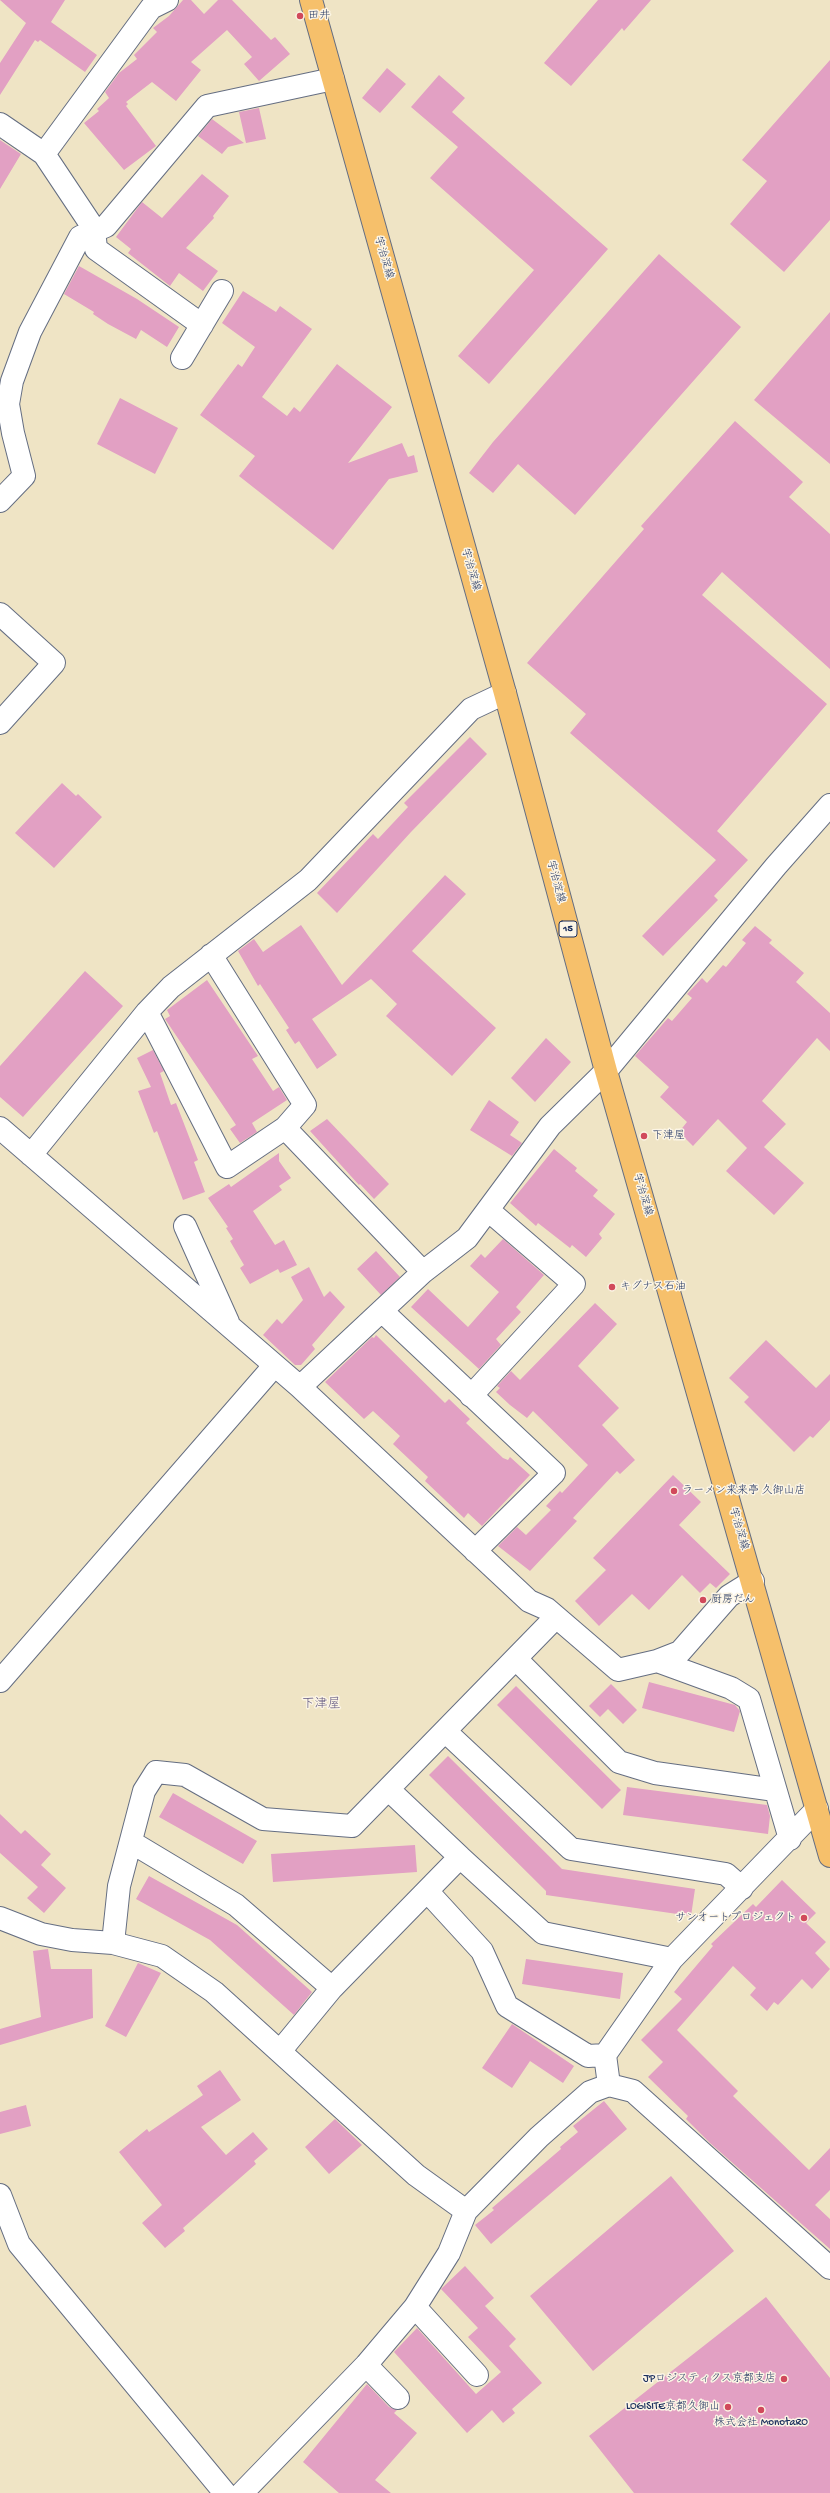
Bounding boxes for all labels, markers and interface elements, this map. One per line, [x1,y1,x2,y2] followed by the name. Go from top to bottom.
[308,9,330,23] place label: 田井
[295,11,305,21] marker: 田井
[371,235,395,281] street label: 宇治淀線
[458,547,482,593] street label: 宇治淀線
[543,859,567,905] street label: 宇治淀線
[559,921,577,937] road number: 15
[652,1129,685,1143] place label: 下津屋
[639,1131,649,1141] marker: 下津屋
[630,1172,654,1218] street label: 宇治淀線
[620,1280,686,1294] place label: キグナス石油
[607,1282,617,1292] marker: キグナス石油
[682,1484,806,1498] place label: ラーメン来来亭 久御山店
[669,1486,679,1496] marker: ラーメン来来亭 久御山店
[726,1506,750,1552] street label: 宇治淀線
[711,1593,755,1607] place label: 厨房だん
[698,1595,708,1605] marker: 厨房だん
[302,1697,340,1713] district label: 下津屋
[675,1911,796,1925] place label: サンオートプロジェクト
[799,1913,809,1923] marker: サンオートプロジェクト
[643,2372,776,2386] place label: JPロジスティクス京都支店
[779,2374,789,2384] marker: JPロジスティクス京都支店
[626,2400,720,2414] place label: LOGISITE京都久御山
[723,2402,733,2412] marker: LOGISITE京都久御山
[756,2405,766,2415] marker: 株式会社 MonotaRO
[714,2416,808,2430] place label: 株式会社 MonotaRO

